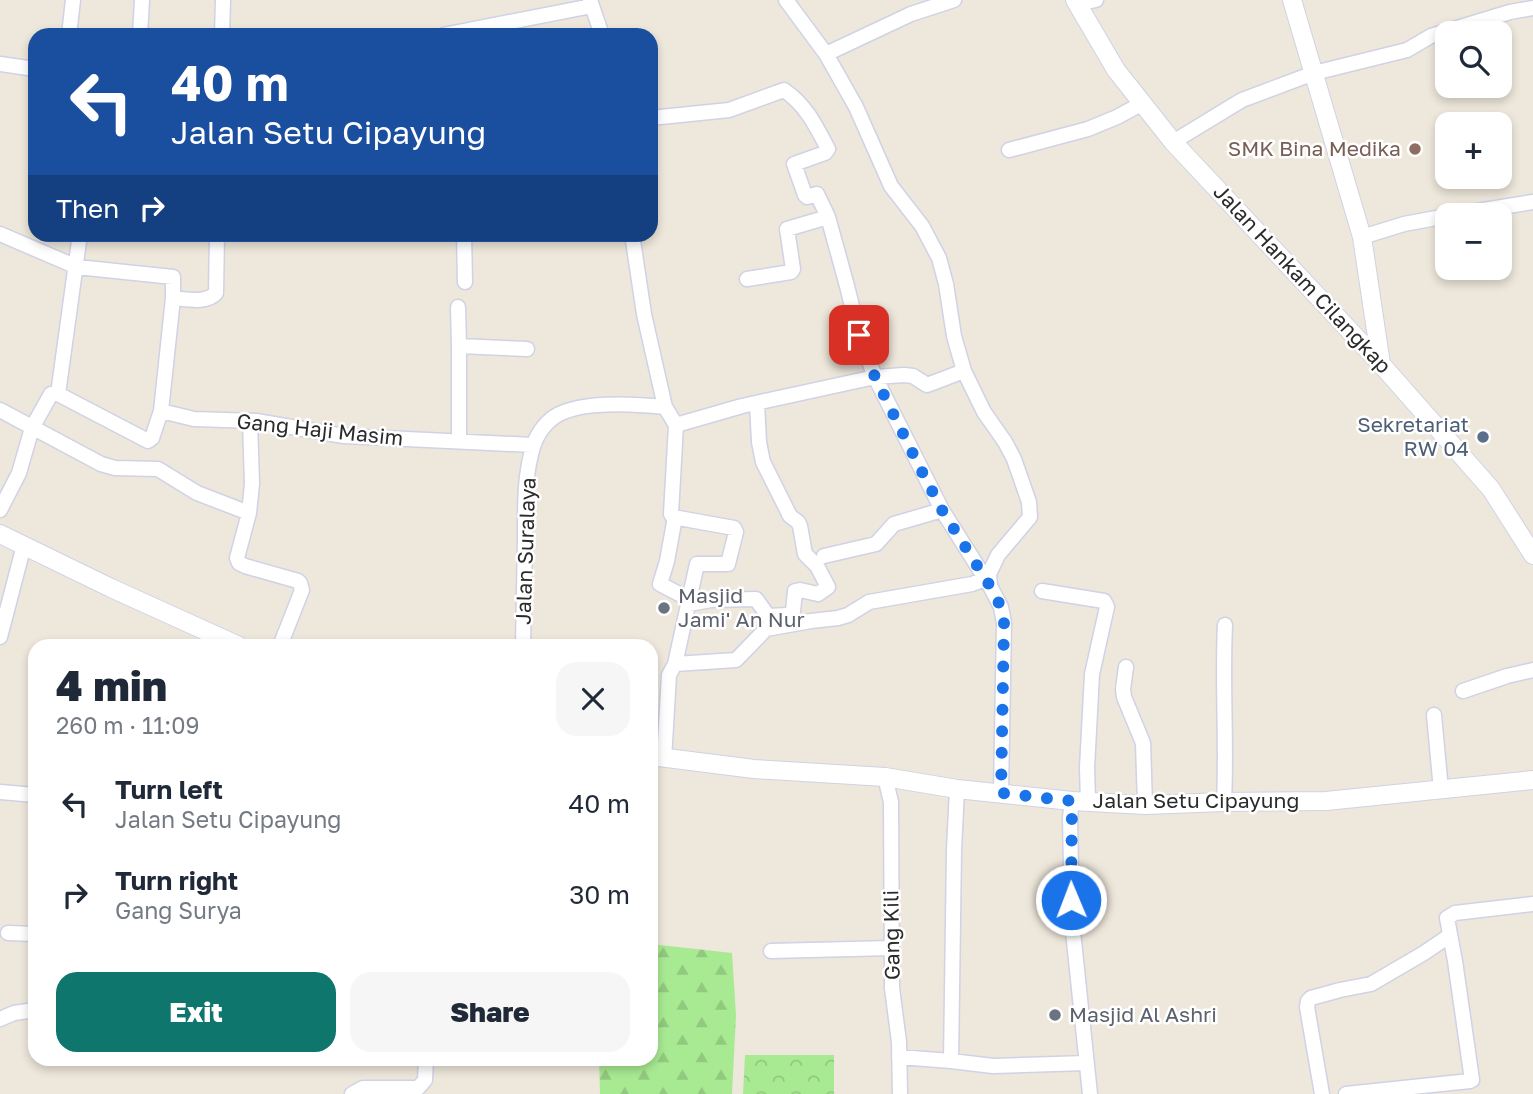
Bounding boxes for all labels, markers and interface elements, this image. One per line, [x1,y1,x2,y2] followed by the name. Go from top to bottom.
[1435,21,1512,280] map controls
[1435,21,1512,98] button: search
[171,53,289,112] text: 40 m
[56,56,147,147] icon: left
[1435,112,1512,189] button: +
[171,113,486,151] text: Jalan Setu Cipayung
[1228,135,1401,161] place label: SMK Bina Medika
[1407,141,1423,157] marker: SMK Bina Medika
[1208,178,1397,378] street label: Jalan Hankam Cilangkap
[133,189,171,227] icon: right
[56,193,119,224] text: Then
[1435,203,1512,280] button: −
[829,305,889,365] pin
[840,316,878,354] icon: arrive
[236,407,405,451] street label: Gang Haji Masim
[1357,411,1469,461] place label: Sekretariat RW 04
[1475,429,1491,445] marker: Sekretariat RW 04
[509,477,541,625] street label: Jalan Suralaya
[678,582,805,632] place label: Masjid Jami' An Nur
[656,600,672,616] marker: Masjid Jami' An Nur
[56,660,167,710] text: 4 min
[556,662,630,736] button: close
[56,711,199,739] text: 260 m · 11:09
[115,774,223,805] text: Turn left
[56,785,94,823] icon: left
[1093,787,1299,813] street label: Jalan Setu Cipayung
[569,788,630,819] text: 40 m
[115,805,342,833] text: Jalan Setu Cipayung
[1034,863,1108,937] position arrow
[115,865,238,896] text: Turn right
[56,876,94,914] icon: right
[569,879,630,910] text: 30 m
[877,890,905,980] street label: Gang Kili
[115,896,242,924] text: Gang Surya
[56,972,336,1052] button: Exit
[350,972,630,1052] button: Share
[1069,1001,1217,1027] place label: Masjid Al Ashri
[1047,1007,1063,1023] marker: Masjid Al Ashri

